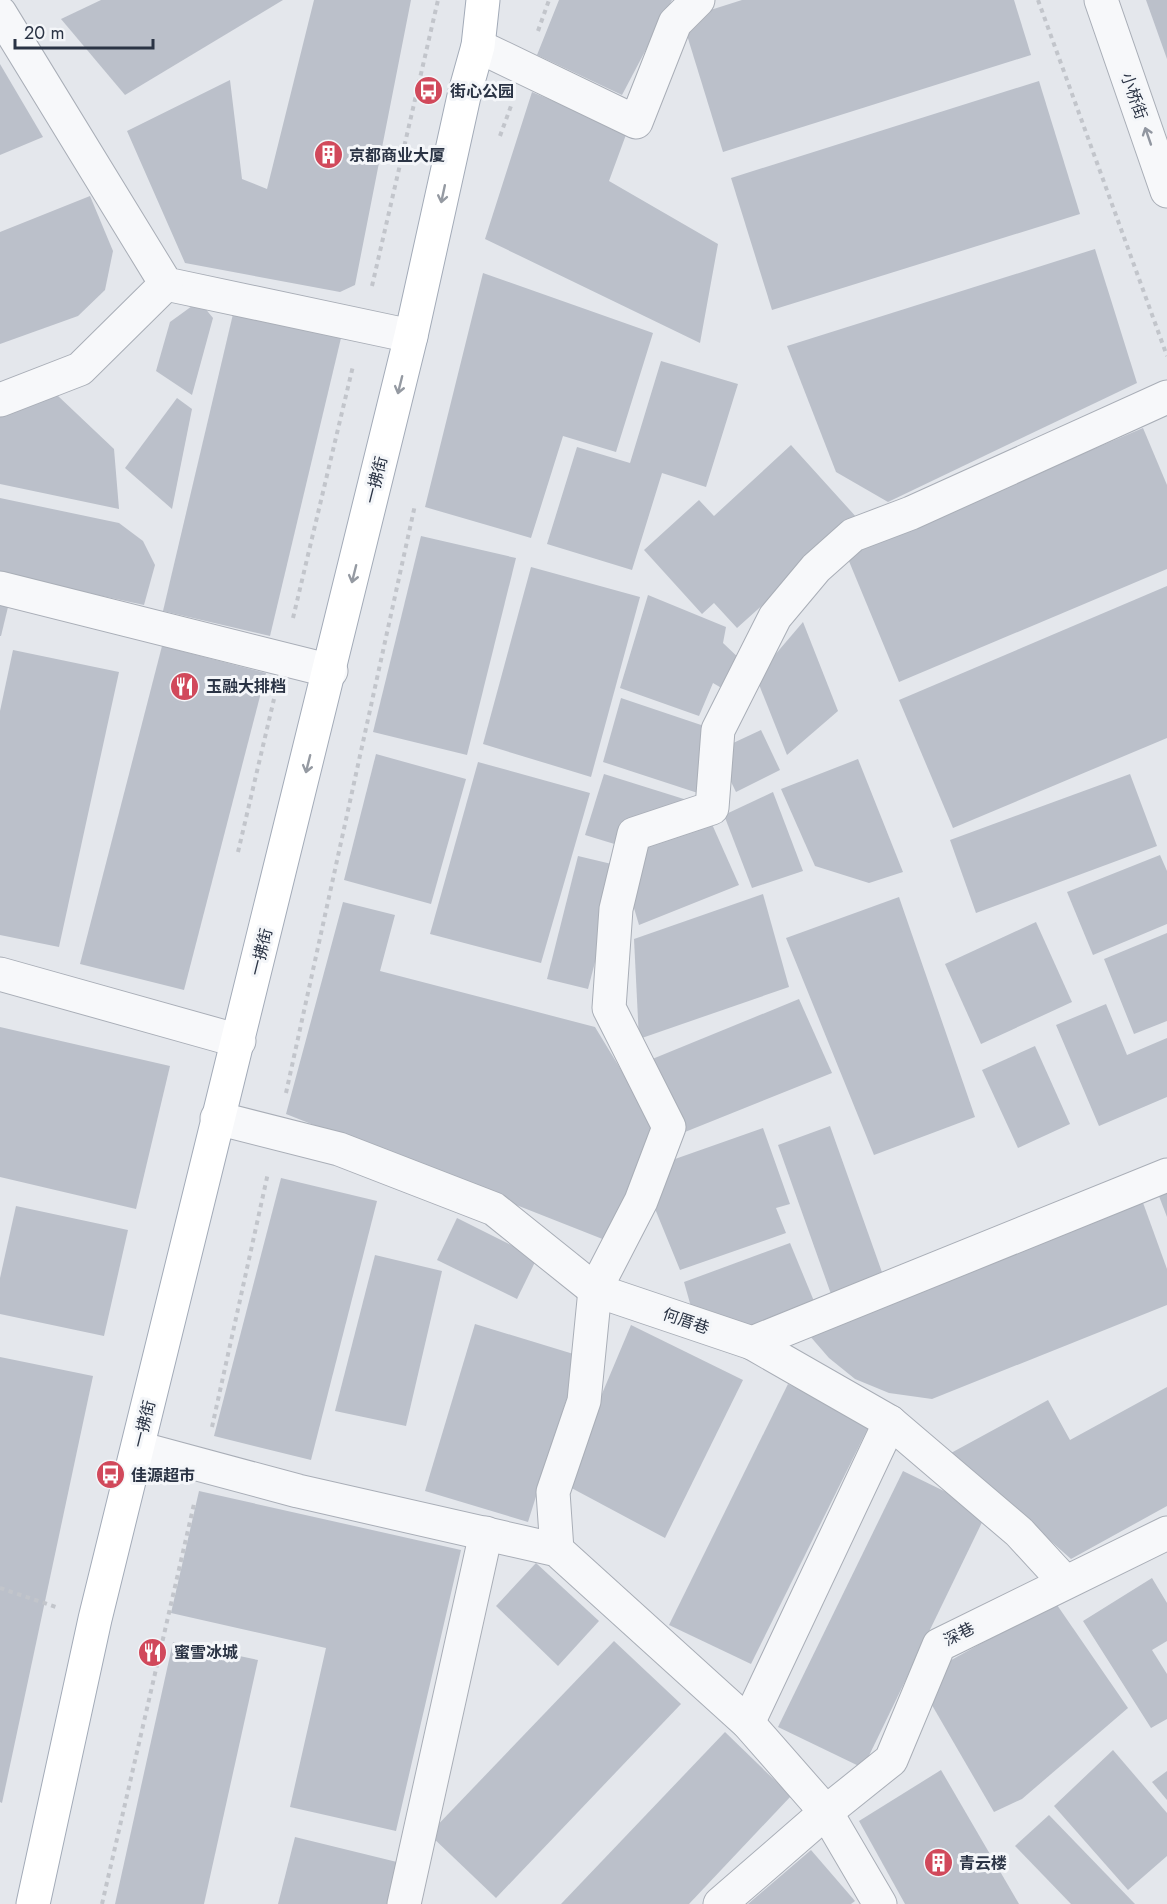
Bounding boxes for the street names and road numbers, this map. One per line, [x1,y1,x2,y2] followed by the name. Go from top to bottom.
[1115,70,1153,122] street label: 小桥街
[359,454,393,506] street label: 一拂街
[244,926,278,978] street label: 一拂街
[660,1302,712,1340] street label: 何厝巷
[127,1398,161,1450] street label: 一拂街
[940,1616,978,1652] street label: 深巷

